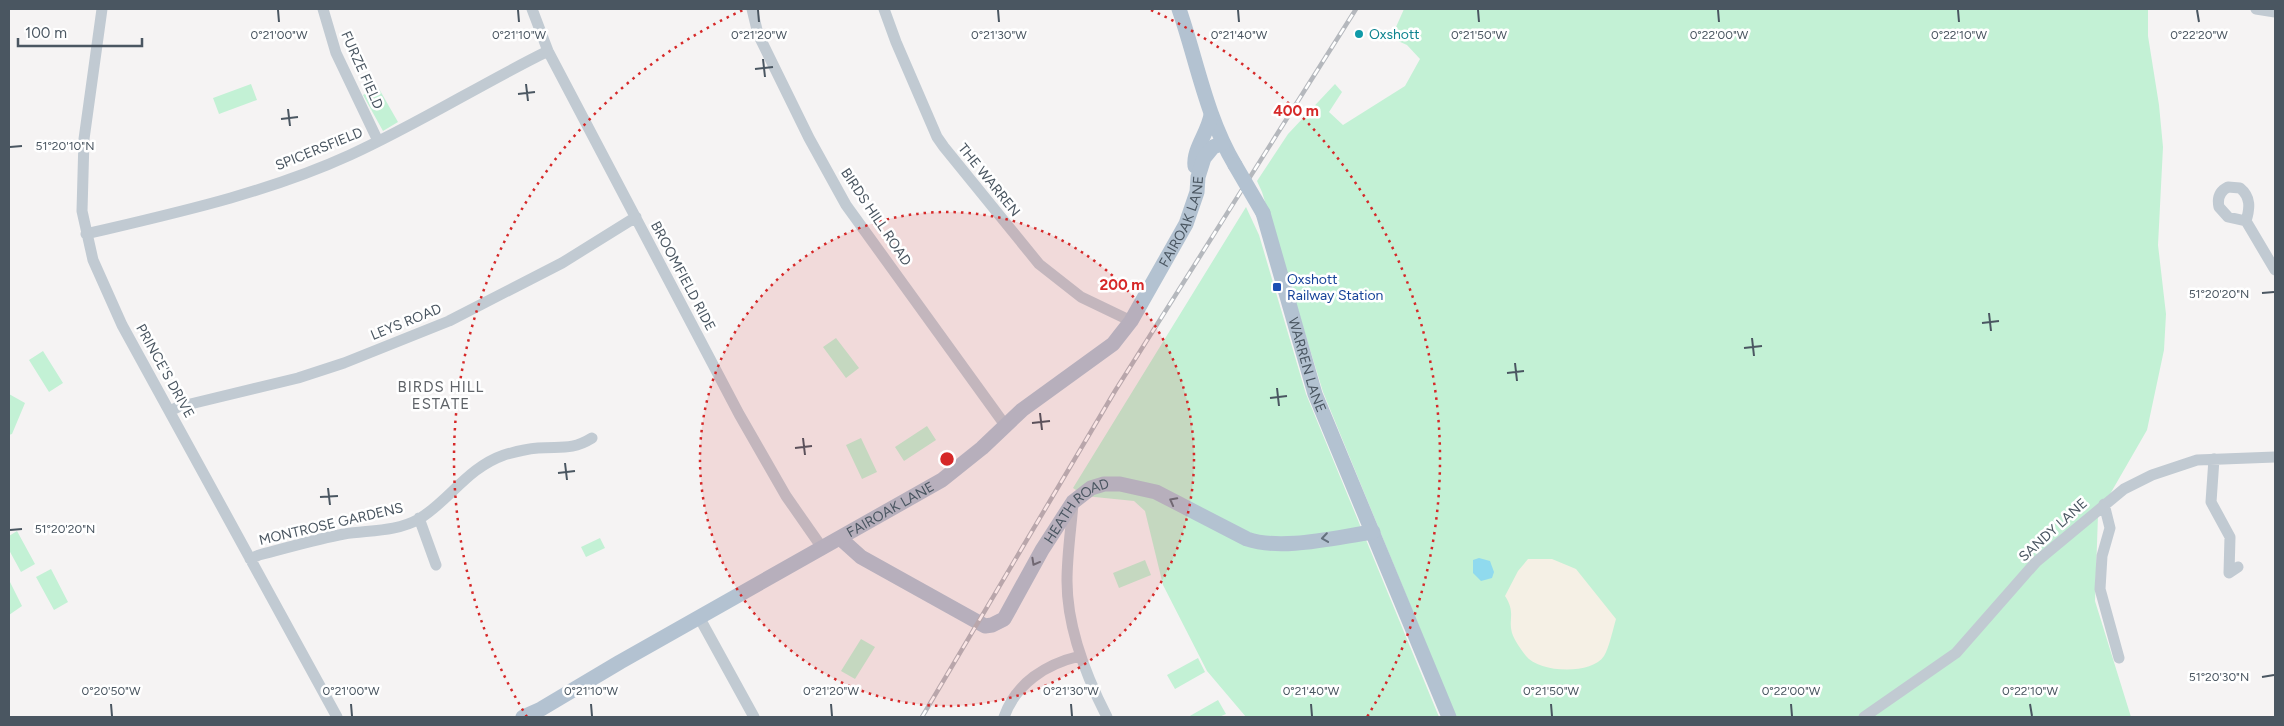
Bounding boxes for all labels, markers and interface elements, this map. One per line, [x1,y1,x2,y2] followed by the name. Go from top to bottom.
[18,15,141,47] scale bar
[25,24,67,42] text: 100 m
[1369,26,1420,43] place label: Oxshott
[251,28,308,42] text: 0°21'00"W
[337,28,387,112] street label: FURZE FIELD
[492,28,547,42] text: 0°21'10"W
[731,28,787,42] text: 0°21'20"W
[971,28,1027,42] text: 0°21'30"W
[1211,28,1268,42] text: 0°21'40"W
[1353,28,1365,40] marker: Oxshott
[1451,28,1508,42] text: 0°21'50"W
[1690,28,1749,42] text: 0°22'00"W
[1931,28,1987,42] text: 0°22'10"W
[2170,28,2228,42] text: 0°22'20"W
[1273,102,1319,120] text: 400 m
[273,124,365,174] street label: SPICERSFIELD
[36,139,94,153] text: 51°20'10"N
[954,140,1024,220] street label: THE WARREN
[837,165,915,269] street label: BIRDS HILL ROAD
[1155,175,1207,270] street label: FAIROAK LANE
[647,218,719,334] street label: BROOMFIELD RIDE
[1287,271,1384,304] place label: Oxshott Railway Station
[1100,276,1144,294] text: 200 m
[1271,281,1283,293] marker: Oxshott Railway Station
[2189,287,2249,301] text: 51°20'20"N
[368,300,444,344] street label: LEYS ROAD
[1285,315,1330,415] street label: WARREN LANE
[132,321,198,421] street label: PRINCE'S DRIVE
[398,378,484,413] district label: BIRDS HILL ESTATE
[938,450,956,468] centre of rings
[1040,474,1111,547] street label: HEATH ROAD
[843,478,937,541] street label: FAIROAK LANE
[2015,495,2091,565] street label: SANDY LANE
[1169,497,1178,507] one-way arrow
[257,499,405,549] street label: MONTROSE GARDENS
[35,522,95,536] text: 51°20'20"N
[1321,532,1329,543] one-way arrow
[1031,557,1041,566] one-way arrow
[2189,670,2249,684] text: 51°20'30"N
[82,684,141,698] text: 0°20'50"W
[323,684,380,698] text: 0°21'00"W
[564,684,619,698] text: 0°21'10"W
[803,684,859,698] text: 0°21'20"W
[1043,684,1099,698] text: 0°21'30"W
[1283,684,1340,698] text: 0°21'40"W
[1523,684,1580,698] text: 0°21'50"W
[1762,684,1821,698] text: 0°22'00"W
[2002,684,2058,698] text: 0°22'10"W

